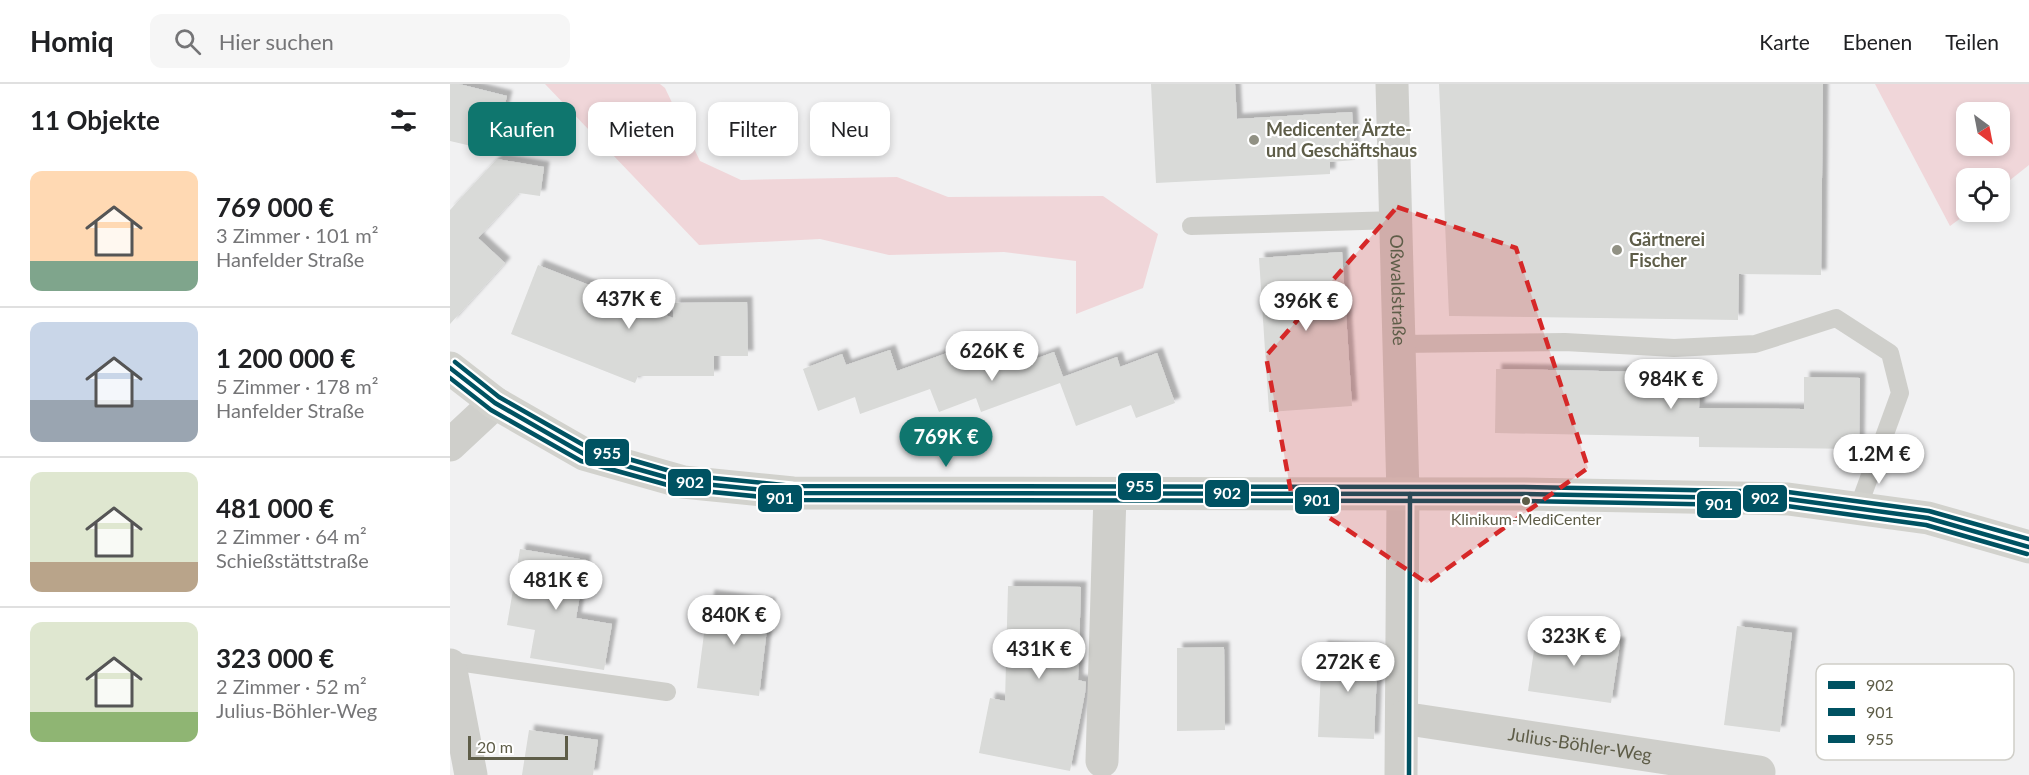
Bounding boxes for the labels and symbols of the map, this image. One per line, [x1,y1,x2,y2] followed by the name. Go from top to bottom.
[1956,102,2010,156] north arrow
[1266,118,1417,161] place label: Medicenter Ärzte- und Geschäftshaus
[1247,133,1261,147] marker: Medicenter Ärzte- und Geschäftshaus
[1629,228,1705,271] place label: Gärtnerei Fischer
[1386,234,1411,346] street label: Oßwaldstraße
[1610,243,1624,257] marker: Gärtnerei Fischer
[580,279,678,330] pin: 437K €
[1257,281,1355,332] pin: 396K €
[943,331,1041,382] pin: 626K €
[1622,359,1720,410] pin: 984K €
[897,417,995,468] pin: 769K €
[1830,434,1928,485] pin: 1.2M €
[584,438,630,467] line badge: 955
[593,443,621,462] text: 955
[667,468,712,497] line badge: 902
[676,472,704,491] text: 902
[1117,472,1162,501] line badge: 955
[1126,476,1154,495] text: 955
[1204,479,1250,508] line badge: 902
[1213,483,1241,502] text: 902
[757,484,803,513] line badge: 901
[1742,484,1788,513] line badge: 902
[1294,486,1340,515] line badge: 901
[766,488,794,507] text: 901
[1751,488,1779,507] text: 902
[1303,490,1331,509] text: 901
[1696,490,1742,519] line badge: 901
[1705,494,1733,513] text: 901
[1520,495,1532,507] marker: Klinikum-MediCenter
[1451,509,1601,528] place label: Klinikum-MediCenter
[507,560,605,611] pin: 481K €
[685,595,783,646] pin: 840K €
[1525,616,1623,667] pin: 323K €
[990,629,1088,680] pin: 431K €
[1299,642,1397,693] pin: 272K €
[1816,664,2014,760] legend
[1866,675,1894,694] text: 902
[1866,702,1894,721] text: 901
[1507,722,1654,766] street label: Julius-Böhler-Weg
[1866,729,1894,748] text: 955
[468,733,568,760] scale bar

